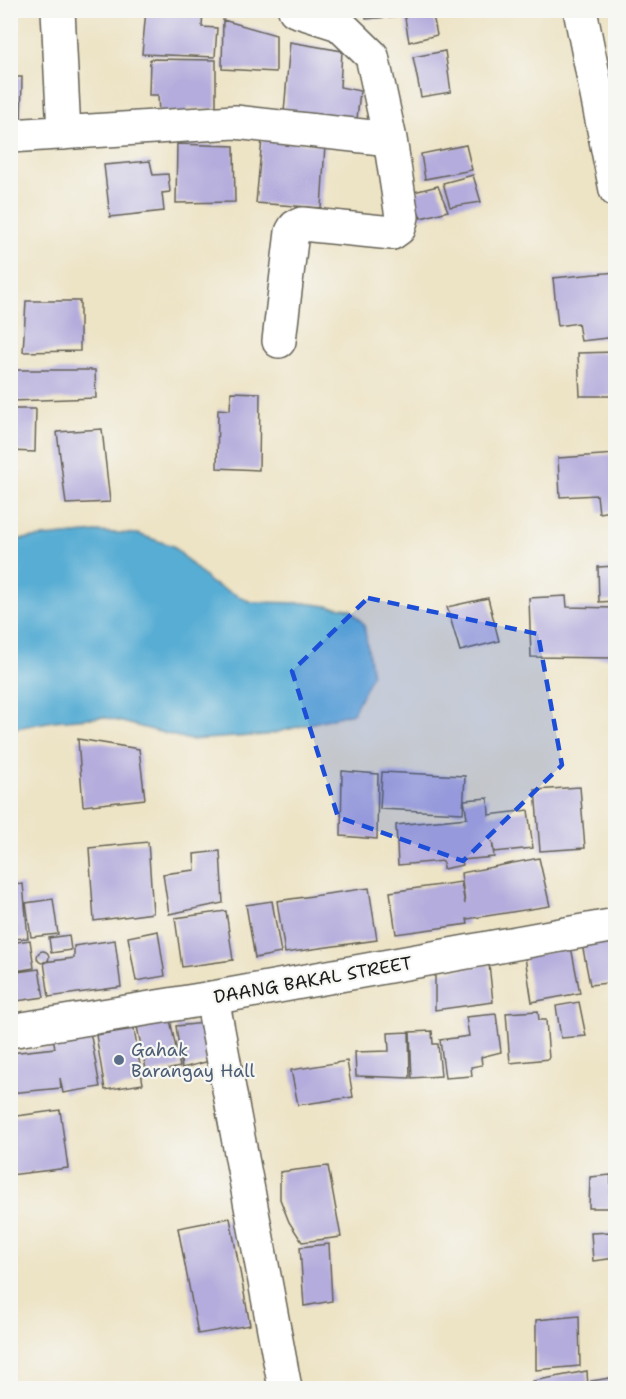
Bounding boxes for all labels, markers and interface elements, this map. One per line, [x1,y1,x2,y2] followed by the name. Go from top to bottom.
[212,951,414,1009] street label: DAANG BAKAL STREET
[131,1038,256,1083] place label: Gahak Barangay Hall
[112,1053,126,1067] marker: Gahak Barangay Hall

